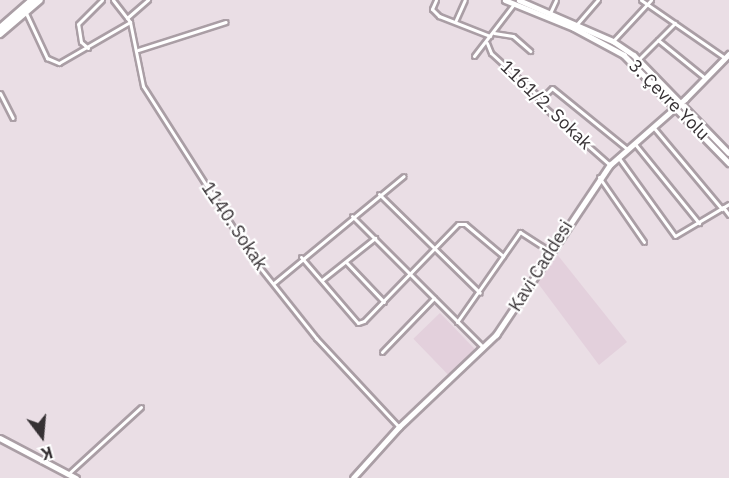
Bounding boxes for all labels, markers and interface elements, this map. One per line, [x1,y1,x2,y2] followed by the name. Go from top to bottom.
[624,55,714,145] street label: 3. Çevre Yolu
[496,56,596,154] street label: 1161/2. Sokak
[197,178,271,274] street label: 1140. Sokak
[505,217,577,315] street label: Kavi Caddesi
[12,406,72,466] north arrow
[39,442,55,464] text: K

